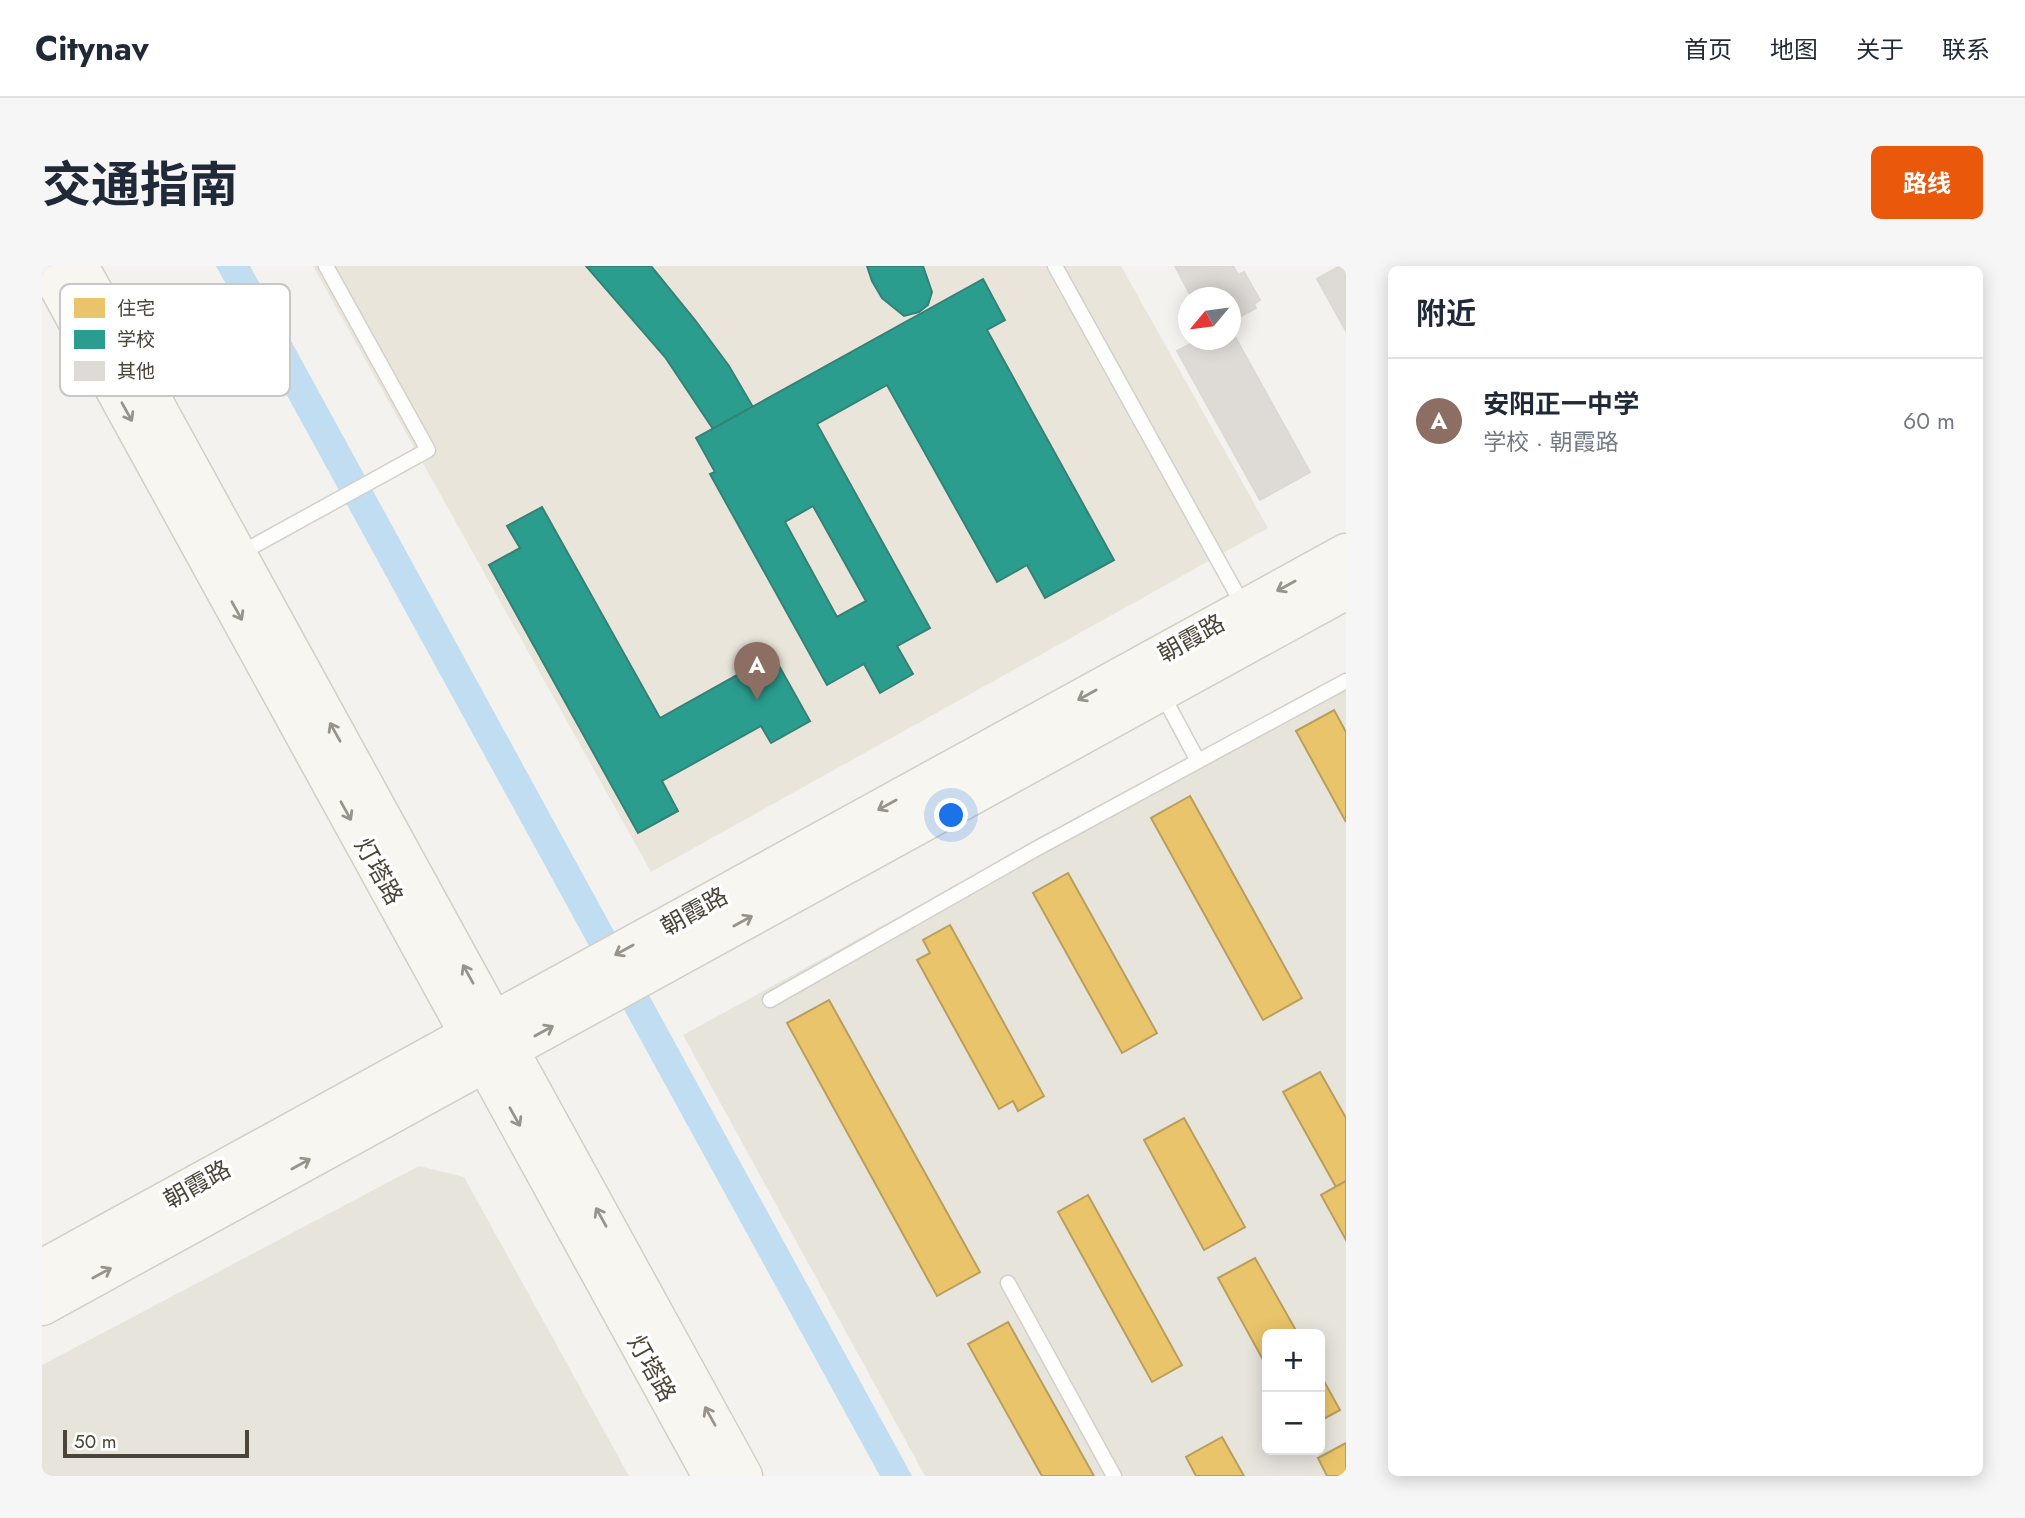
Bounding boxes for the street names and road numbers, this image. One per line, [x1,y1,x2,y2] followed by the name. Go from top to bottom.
[1151,605,1231,671] street label: 朝霞路
[346,831,412,911] street label: 灯塔路
[654,878,734,944] street label: 朝霞路
[157,1151,237,1217] street label: 朝霞路
[619,1328,685,1408] street label: 灯塔路

